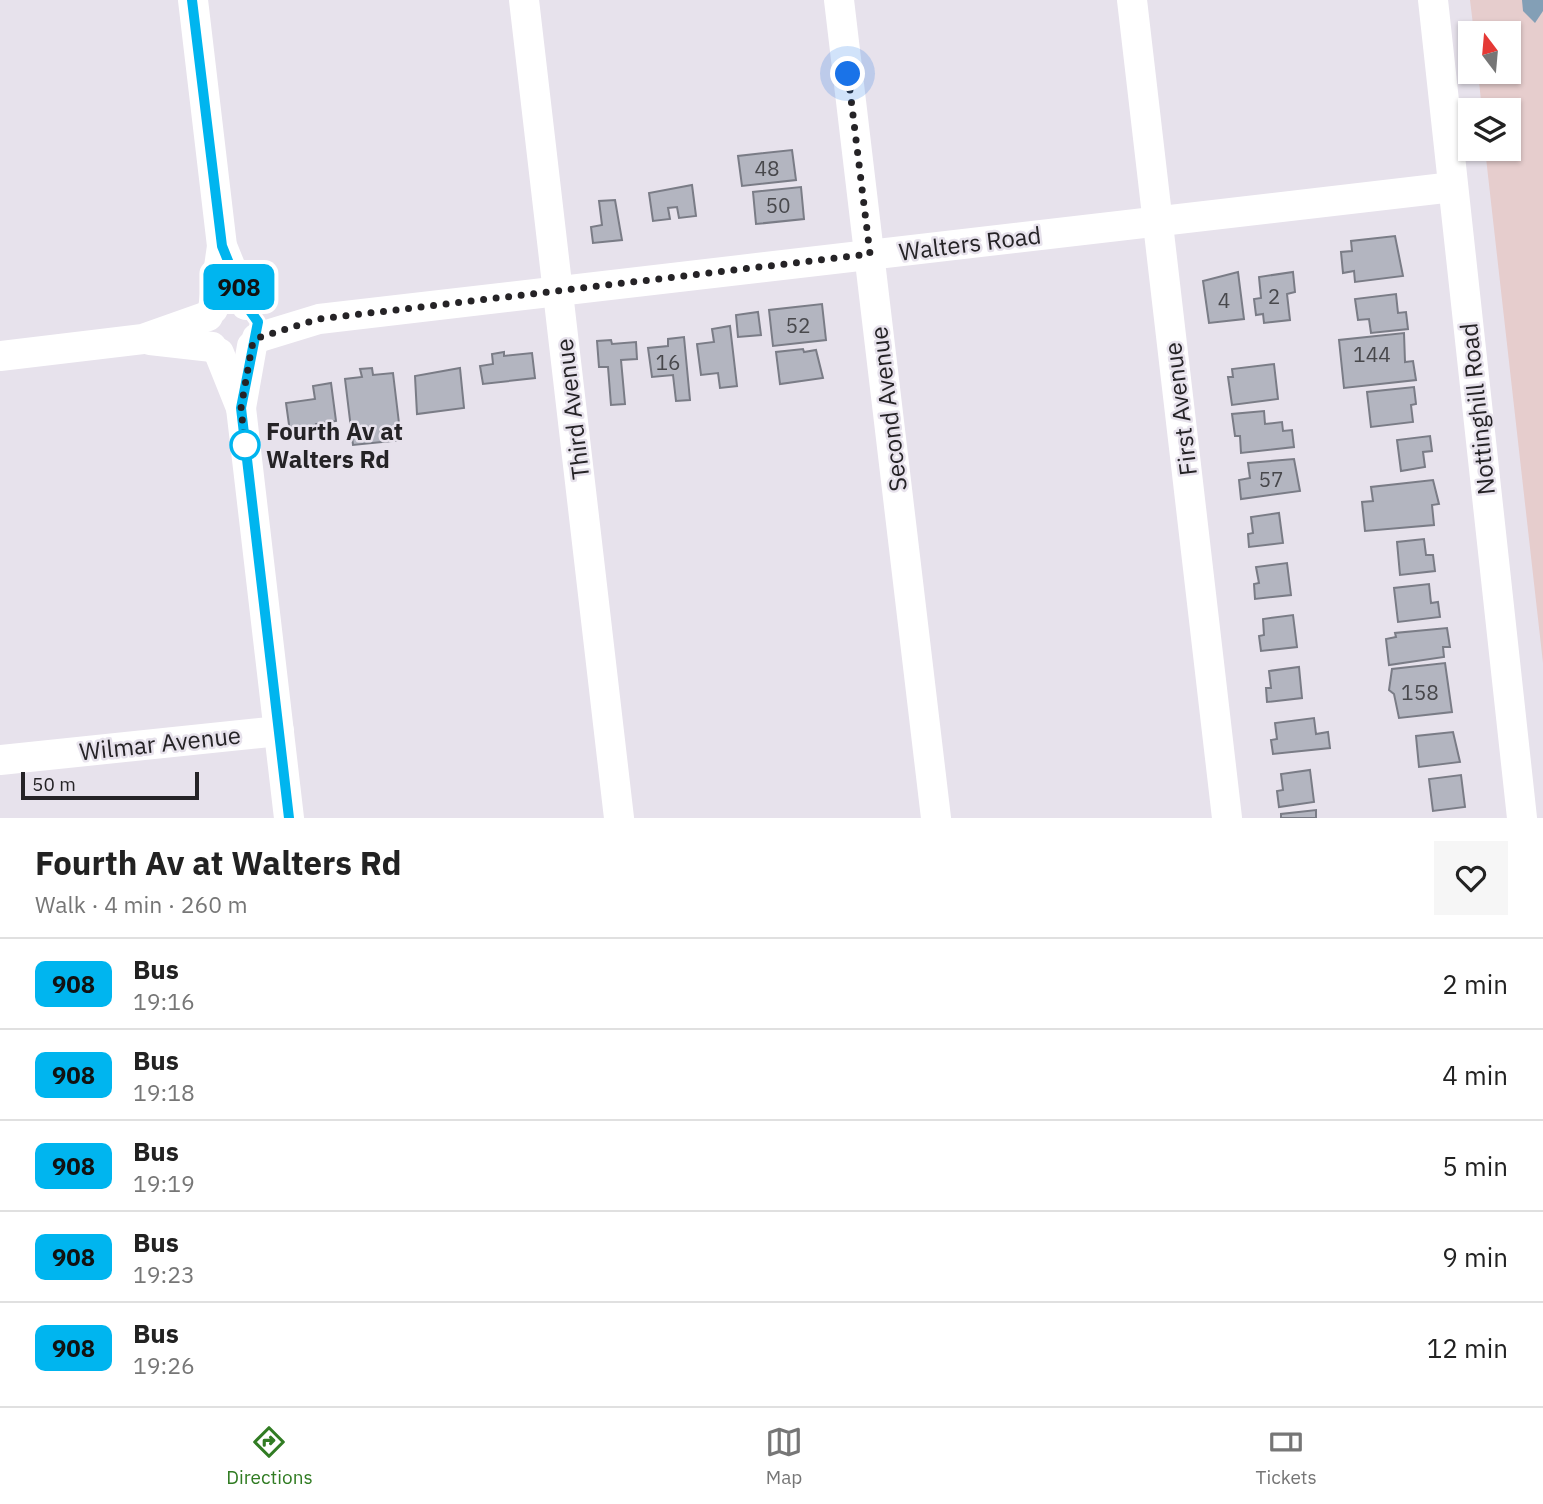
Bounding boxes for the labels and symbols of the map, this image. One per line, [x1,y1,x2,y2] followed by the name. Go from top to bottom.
[1458,21,1521,84] north arrow
[830,56,865,91] your location
[754,154,780,182] house number: 48
[765,191,791,219] house number: 50
[897,218,1043,268] street label: Walters Road
[199,264,279,310] line badge: 908
[1268,282,1280,310] house number: 2
[1218,286,1230,314] house number: 4
[785,311,811,339] house number: 52
[1452,321,1502,497] street label: Nottinghill Road
[862,325,914,493] street label: Second Avenue
[547,337,597,481] street label: Third Avenue
[1353,340,1391,368] house number: 144
[1156,341,1204,477] street label: First Avenue
[655,348,681,376] house number: 16
[266,415,403,475] place label: Fourth Av at Walters Rd
[230,430,260,460] marker: Fourth Av at Walters Rd
[1258,465,1284,493] house number: 57
[1401,678,1439,706] house number: 158
[78,719,242,767] street label: Wilmar Avenue
[21,769,200,801] scale bar

